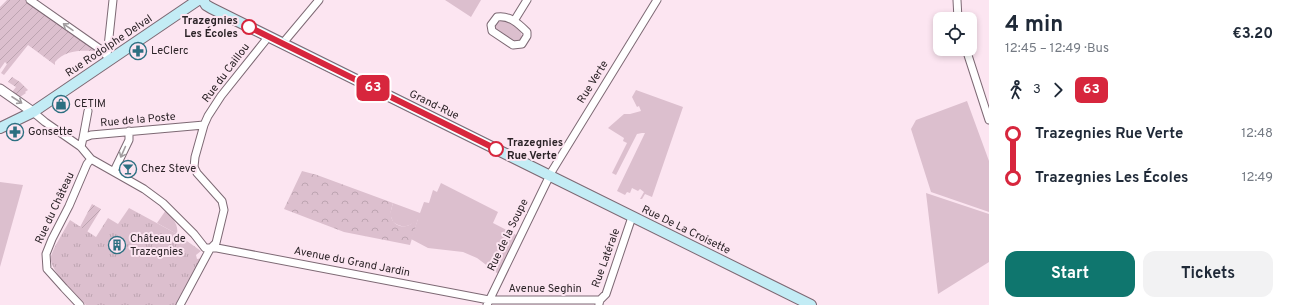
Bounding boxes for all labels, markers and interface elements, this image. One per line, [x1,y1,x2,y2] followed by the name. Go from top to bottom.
[63,12,155,80] street label: Rue Rodolphe Delval
[933,12,977,56] map controls
[933,12,977,56] button: locate
[1005,12,1063,39] text: 4 min
[182,14,238,41] place label: Trazegnies Les Écoles
[241,19,257,35] marker: Trazegnies Les Écoles
[62,23,73,31] one-way arrow
[1232,25,1273,44] text: €3.20
[128,41,148,61] pharmacy icon: LeClerc
[199,41,253,105] street label: Rue du Caillou
[1005,41,1109,57] text: 12:45 – 12:49 · Bus
[151,44,189,58] place label: LeClerc
[574,58,612,106] street label: Rue Verte
[355,75,391,101] line badge: 63
[365,79,382,96] text: 63
[1005,79,1027,101] icon: walk
[1047,79,1069,101] icon: forward
[1083,81,1100,98] text: 63
[1033,82,1041,98] text: 3
[407,87,461,123] street label: Grand-Rue
[51,94,71,114] shop icon: CETIM
[11,96,22,104] one-way arrow
[74,97,106,111] place label: CETIM
[100,110,176,130] street label: Rue de la Poste
[5,122,25,142] pharmacy icon: Gonsette
[28,125,73,139] place label: Gonsette
[1035,125,1183,144] text: Trazegnies Rue Verte
[1241,126,1273,142] text: 12:48
[507,136,563,163] place label: Trazegnies Rue Verte
[488,141,504,157] marker: Trazegnies Rue Verte
[119,145,127,157] one-way arrow
[118,159,138,179] bar icon: Chez Steve
[141,162,196,176] place label: Chez Steve
[1035,169,1189,188] text: Trazegnies Les Écoles
[32,170,78,246] street label: Rue du Château
[1242,170,1273,186] text: 12:49
[484,196,532,274] street label: Rue de la Soupe
[639,202,733,258] street label: Rue De La Croisette
[589,226,623,290] street label: Rue Latérale
[130,232,186,259] place label: Château de Trazegnies
[107,235,127,255] building icon: Château de Trazegnies
[293,244,411,280] street label: Avenue du Grand Jardin
[1005,251,1135,297] button: Start
[1143,251,1273,297] button: Tickets
[508,282,582,296] street label: Avenue Seghin

